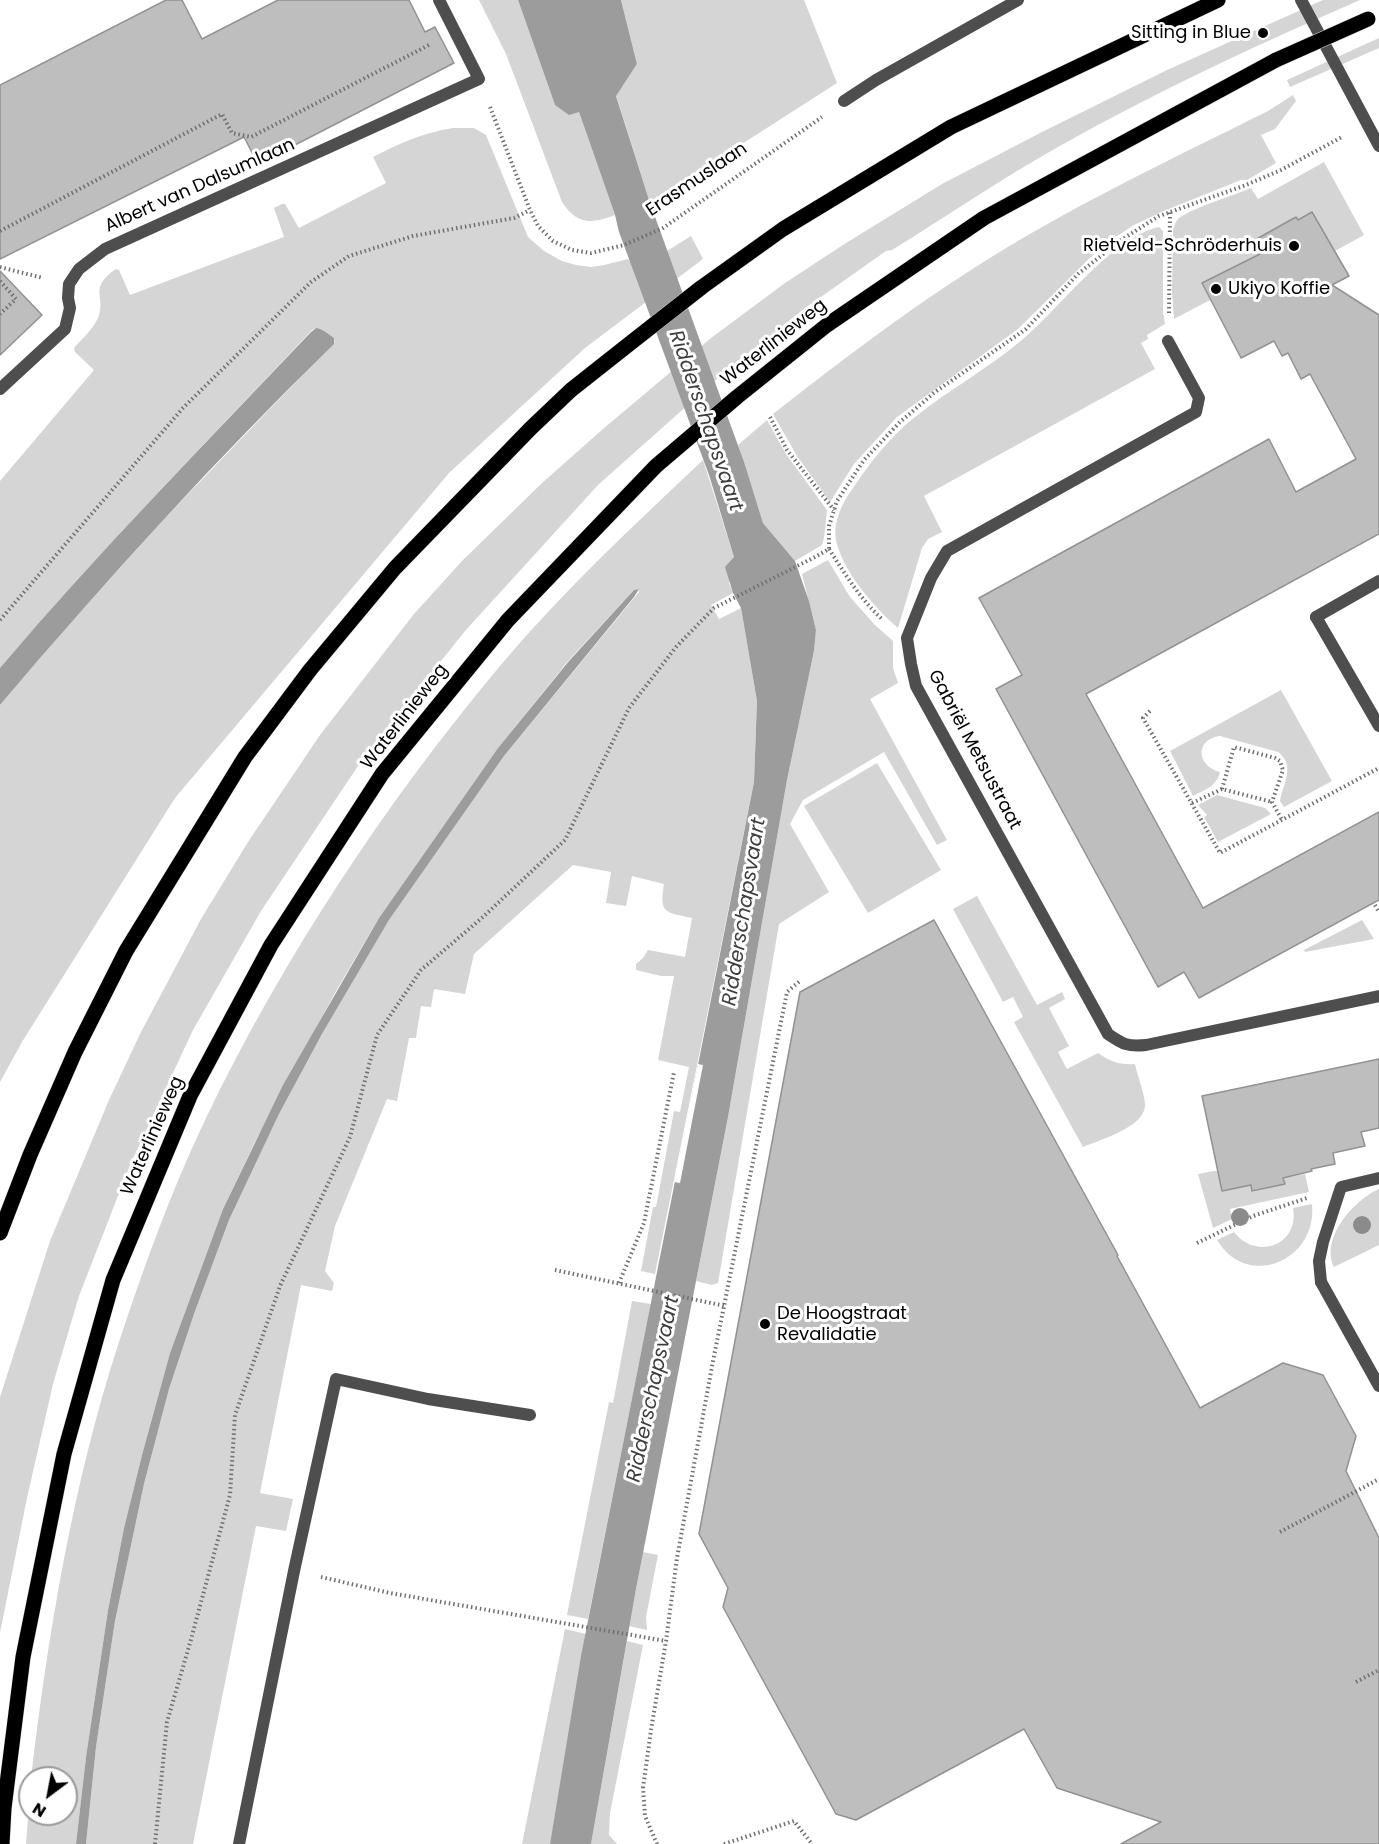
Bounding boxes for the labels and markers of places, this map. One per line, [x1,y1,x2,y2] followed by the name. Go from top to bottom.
[1131,22,1251,44] place label: Sitting in Blue
[1256,26,1270,40] marker: Sitting in Blue
[1083,235,1282,257] place label: Rietveld-Schröderhuis
[1287,239,1301,253] marker: Rietveld-Schröderhuis
[1228,278,1330,300] place label: Ukiyo Koffie
[1209,282,1223,296] marker: Ukiyo Koffie
[777,1303,907,1346] place label: De Hoogstraat Revalidatie
[758,1317,772,1331] marker: De Hoogstraat Revalidatie

